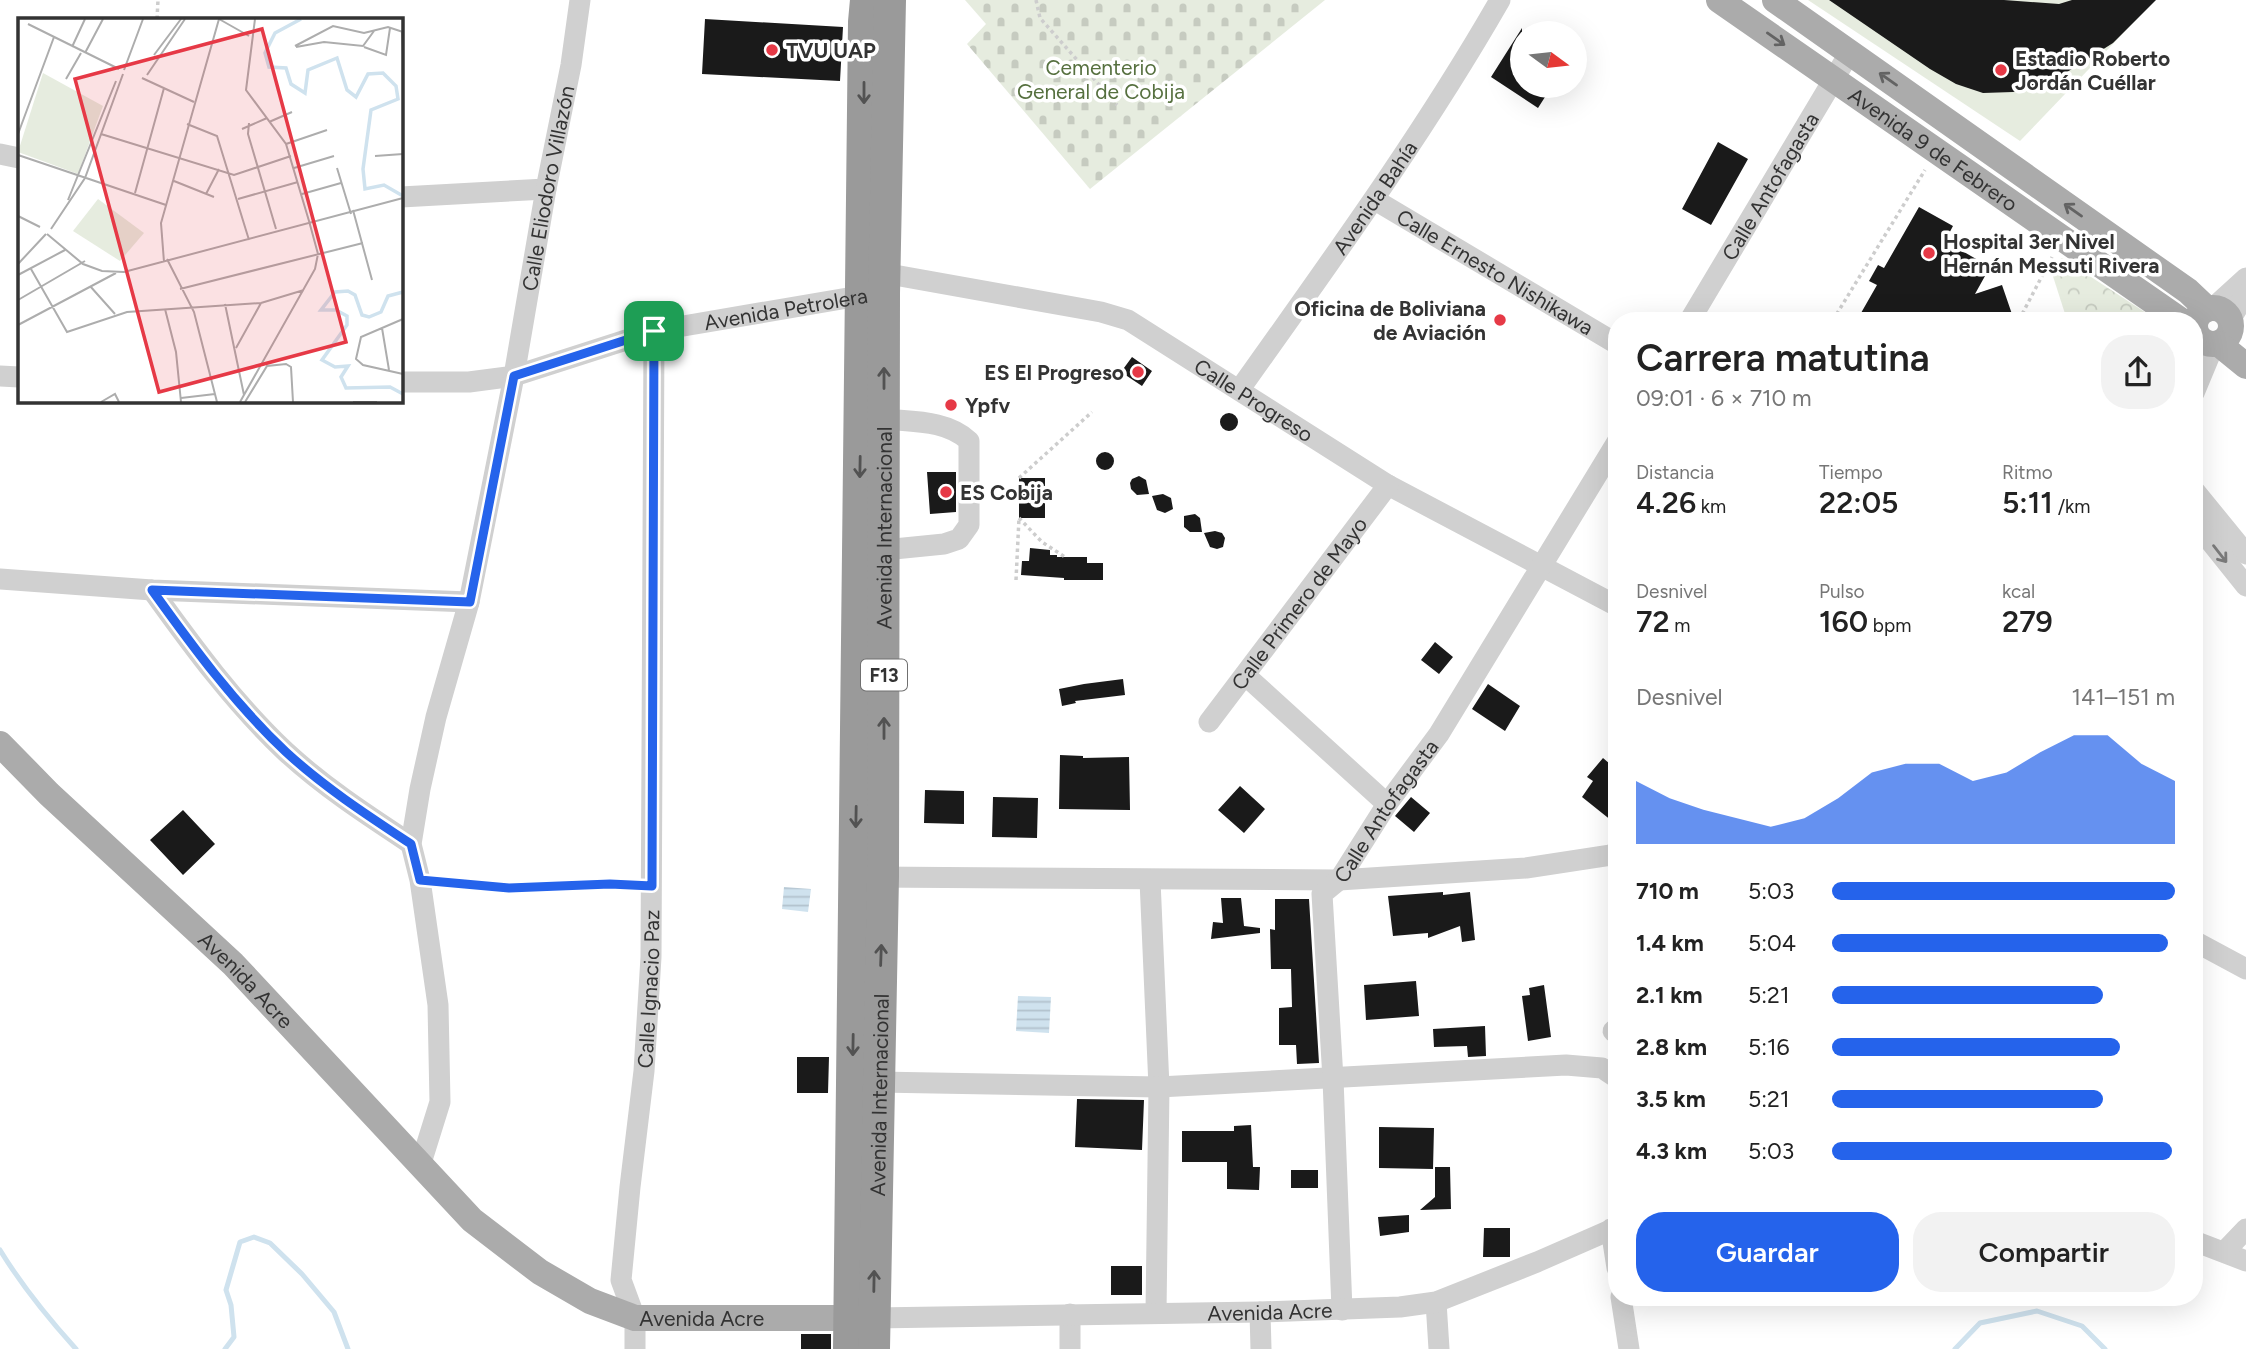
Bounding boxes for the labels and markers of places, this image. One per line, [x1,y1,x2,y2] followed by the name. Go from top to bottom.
[786,38,876,63] place label: TVU UAP
[764,42,780,58] marker: TVU UAP
[2015,46,2170,95] place label: Estadio Roberto Jordán Cuéllar
[1993,62,2009,78] marker: Estadio Roberto Jordán Cuéllar
[1943,229,2160,278] place label: Hospital 3er Nivel Hernán Messuti Rivera
[1921,245,1937,261] marker: Hospital 3er Nivel Hernán Messuti Rivera
[1294,296,1486,345] place label: Oficina de Boliviana de Aviación
[624,301,684,361] pin
[1492,312,1508,328] marker: Oficina de Boliviana de Aviación
[984,360,1124,385] place label: ES El Progreso
[1130,364,1146,380] marker: ES El Progreso
[965,393,1010,418] place label: Ypfv
[943,397,959,413] marker: Ypfv
[960,480,1053,505] place label: ES Cobija
[938,484,954,500] marker: ES Cobija

